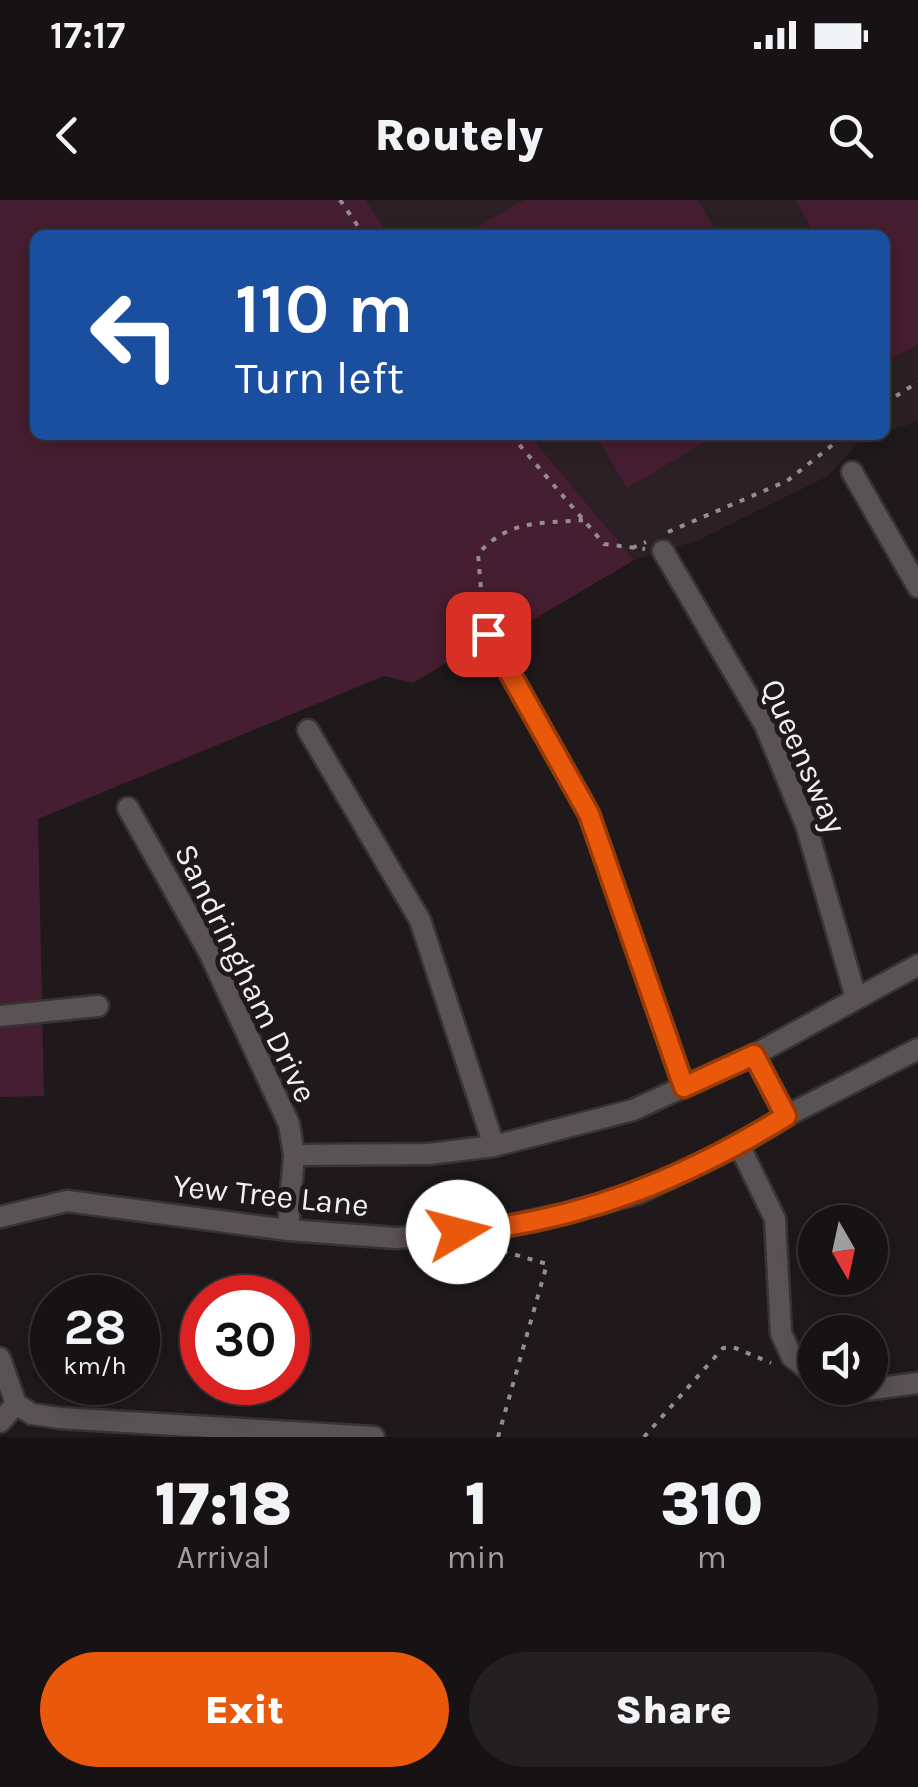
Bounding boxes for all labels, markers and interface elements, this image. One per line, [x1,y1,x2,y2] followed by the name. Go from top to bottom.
[50,13,125,58] text: 17:17
[40,108,95,163] icon: back
[823,108,878,163] icon: search
[375,109,543,161] text: Routely
[235,268,413,350] text: 110 m
[70,270,200,400] icon: left
[235,352,404,404] text: Turn left
[446,592,531,677] pin
[461,607,516,662] icon: arrive
[753,673,854,839] street label: Queensway
[167,838,324,1108] street label: Sandringham Drive
[171,1167,371,1224] street label: Yew Tree Lane
[406,1180,510,1284] position arrow
[798,1205,888,1295] north arrow
[798,1205,888,1405] map controls
[180,1275,310,1405] speed limit sign: 30
[64,1298,126,1357] text: 28
[798,1315,888,1405] button: sound
[63,1351,127,1380] text: km/h
[155,1469,292,1539] text: 17:18
[465,1469,488,1539] text: 1
[660,1469,763,1539] text: 310
[177,1539,270,1576] text: Arrival
[447,1539,506,1576] text: min
[697,1539,727,1576] text: m
[40,1652,449,1767] button: Exit
[469,1652,878,1767] button: Share

